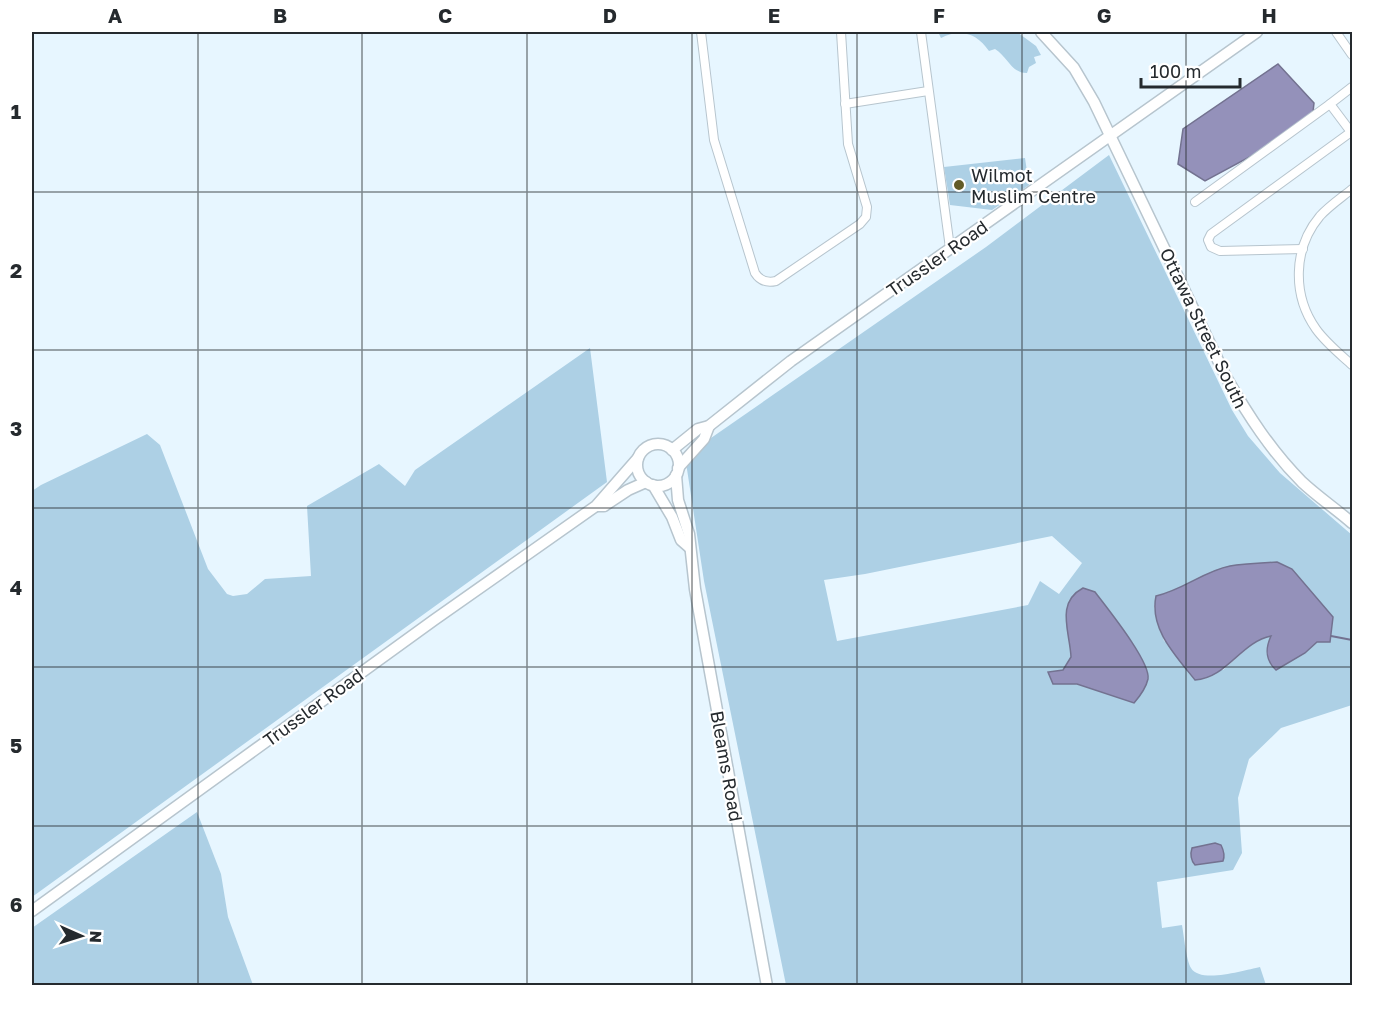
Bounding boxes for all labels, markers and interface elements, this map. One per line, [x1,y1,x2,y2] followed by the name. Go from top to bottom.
[108,3,122,27] text: A
[273,3,287,27] text: B
[438,3,452,27] text: C
[603,3,617,27] text: D
[768,3,780,27] text: E
[933,3,945,27] text: F
[1097,3,1111,27] text: G
[1261,3,1277,27] text: H
[1141,51,1240,89] scale bar
[1150,60,1201,82] text: 100 m
[11,99,21,123] text: 1
[971,164,1096,207] place label: Wilmot Muslim Centre
[952,178,966,192] marker: Wilmot Muslim Centre
[882,215,992,301] street label: Trussler Road
[1156,244,1252,412] street label: Ottawa Street South
[10,258,22,282] text: 2
[10,416,22,440] text: 3
[10,575,22,599] text: 4
[259,663,367,751] street label: Trussler Road
[706,709,748,823] street label: Bleams Road
[10,733,22,757] text: 5
[10,892,22,916] text: 6
[51,906,111,966] north arrow
[86,930,106,943] text: N

